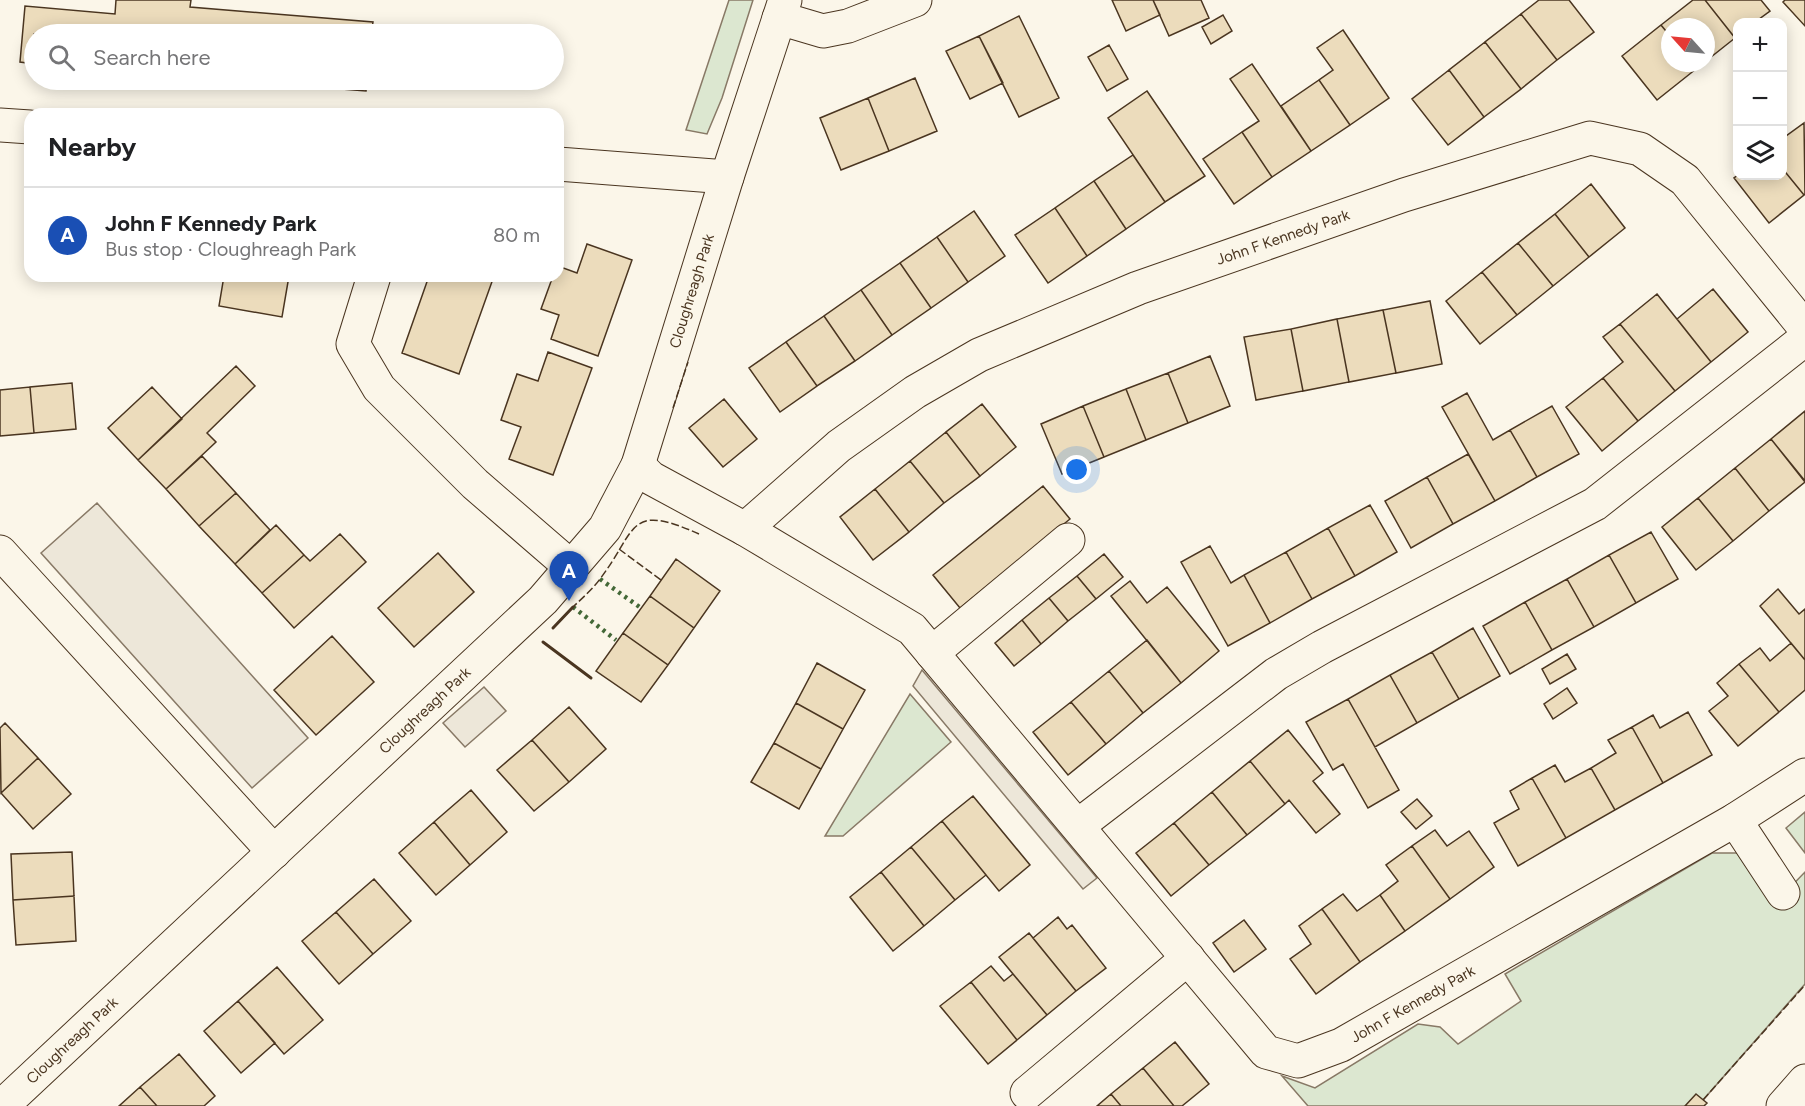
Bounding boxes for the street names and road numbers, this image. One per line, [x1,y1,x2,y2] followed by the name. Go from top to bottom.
[1214,205,1353,269] street label: John F Kennedy Park
[666,231,718,350] street label: Cloughreagh Park
[375,663,475,758] street label: Cloughreagh Park
[1348,961,1479,1047] street label: John F Kennedy Park
[23,993,122,1088] street label: Cloughreagh Park

